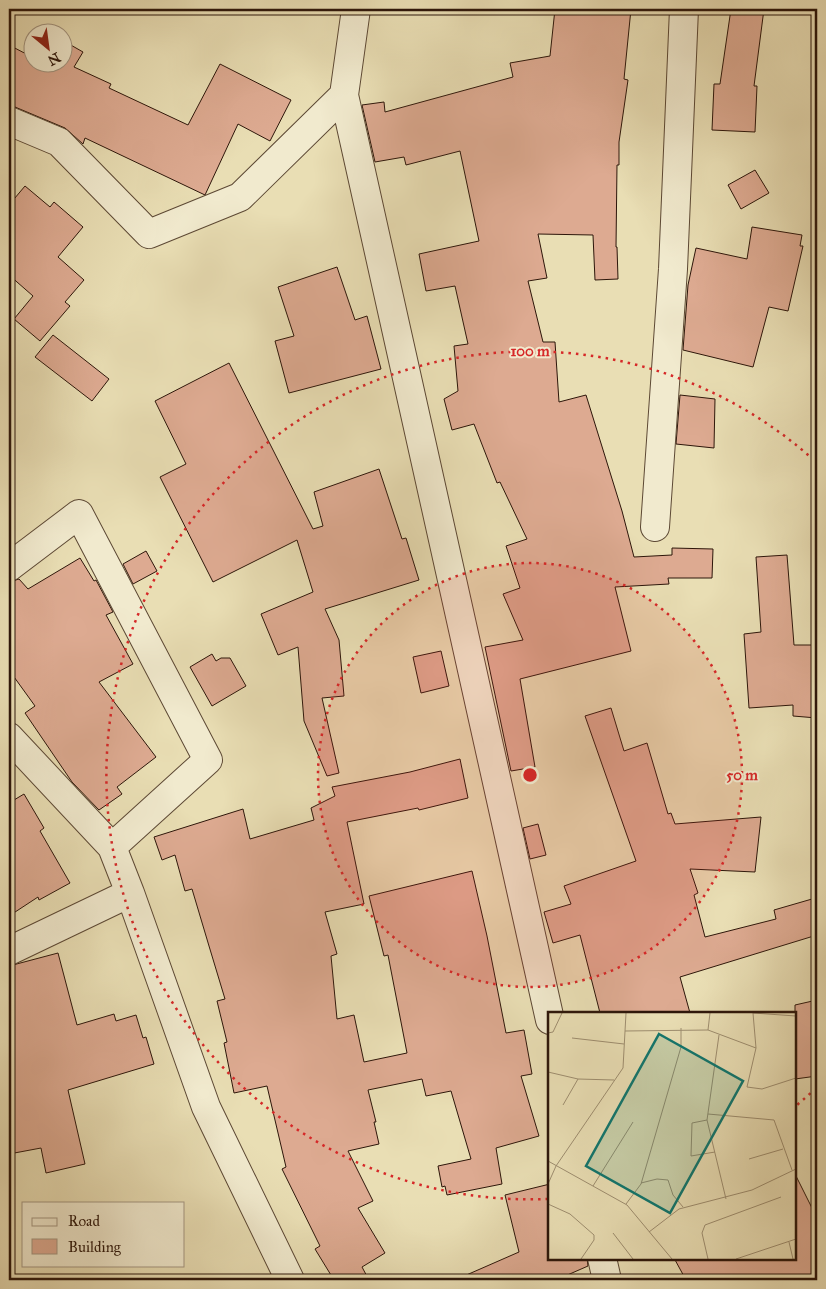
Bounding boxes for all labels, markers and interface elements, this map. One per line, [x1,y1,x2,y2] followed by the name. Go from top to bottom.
[22,22,72,72] north arrow
[45,49,63,69] text: N
[510,342,550,360] text: 100 m
[521,766,539,784] centre of rings
[726,766,758,784] text: 50 m
[548,1012,796,1259] inset map
[22,1202,185,1266] legend
[68,1212,100,1230] text: Road
[68,1238,122,1256] text: Building

